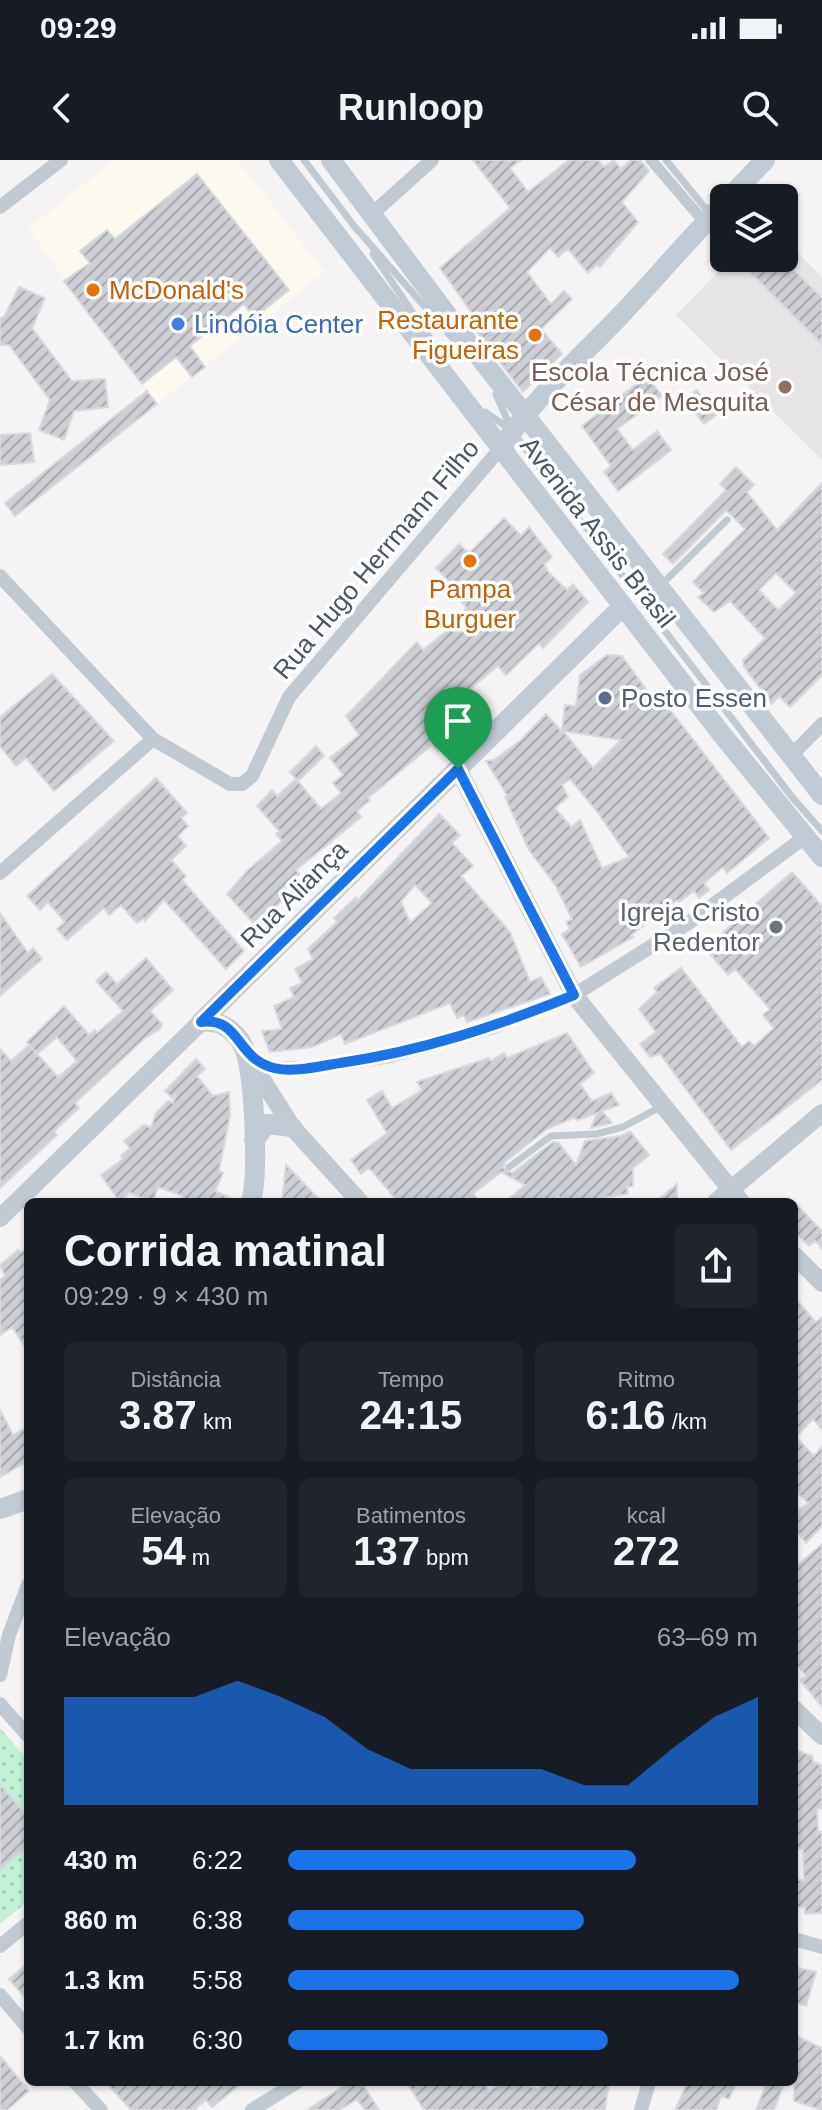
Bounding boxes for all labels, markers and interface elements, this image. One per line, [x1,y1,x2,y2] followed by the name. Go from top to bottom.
[40,11,117,44] text: 09:29
[40,86,84,130] icon: back
[738,86,782,130] icon: search
[338,87,484,128] text: Runloop
[710,184,798,272] map controls
[710,184,798,272] button: layers
[109,275,244,305] place label: McDonald's
[84,281,102,299] marker: McDonald's
[377,305,519,365] place label: Restaurante Figueiras
[194,309,363,339] place label: Lindóia Center
[169,315,187,333] marker: Lindóia Center
[526,326,544,344] marker: Restaurante Figueiras
[531,357,770,417] place label: Escola Técnica José César de Mesquita
[776,378,794,396] marker: Escola Técnica José César de Mesquita
[514,431,682,633] street label: Avenida Assis Brasil
[267,433,485,685] street label: Rua Hugo Herrmann Filho
[461,552,479,570] marker: Pampa Burguer
[424,574,517,634] place label: Pampa Burguer
[621,683,767,713] place label: Posto Essen
[424,687,492,769] pin
[596,689,614,707] marker: Posto Essen
[436,699,480,743] icon: arrive
[234,834,354,954] street label: Rua Aliança
[620,897,760,957] place label: Igreja Cristo Redentor
[767,918,785,936] marker: Igreja Cristo Redentor
[674,1224,758,1308] button: share
[64,1226,387,1275] text: Corrida matinal
[64,1281,269,1311] text: 09:29 · 9 × 430 m
[130,1367,221,1392] text: Distância
[378,1367,444,1392] text: Tempo
[618,1367,675,1392] text: Ritmo
[119,1393,197,1437] text: 3.87
[360,1393,462,1437] text: 24:15
[586,1393,666,1437] text: 6:16
[197,1409,232,1434] text: km
[666,1409,707,1434] text: /km
[130,1503,221,1528] text: Elevação
[356,1503,466,1528] text: Batimentos
[627,1503,666,1528] text: kcal
[141,1529,186,1573] text: 54
[353,1529,420,1573] text: 137
[613,1529,680,1573] text: 272
[186,1545,210,1570] text: m
[420,1545,469,1570] text: bpm
[64,1622,171,1652] text: Elevação
[657,1622,758,1652] text: 63–69 m
[64,1845,138,1875] text: 430 m
[192,1845,243,1875] text: 6:22
[64,1905,138,1935] text: 860 m
[192,1905,243,1935] text: 6:38
[64,1965,145,1995] text: 1.3 km
[192,1965,243,1995] text: 5:58
[64,2025,145,2055] text: 1.7 km
[192,2025,243,2055] text: 6:30

